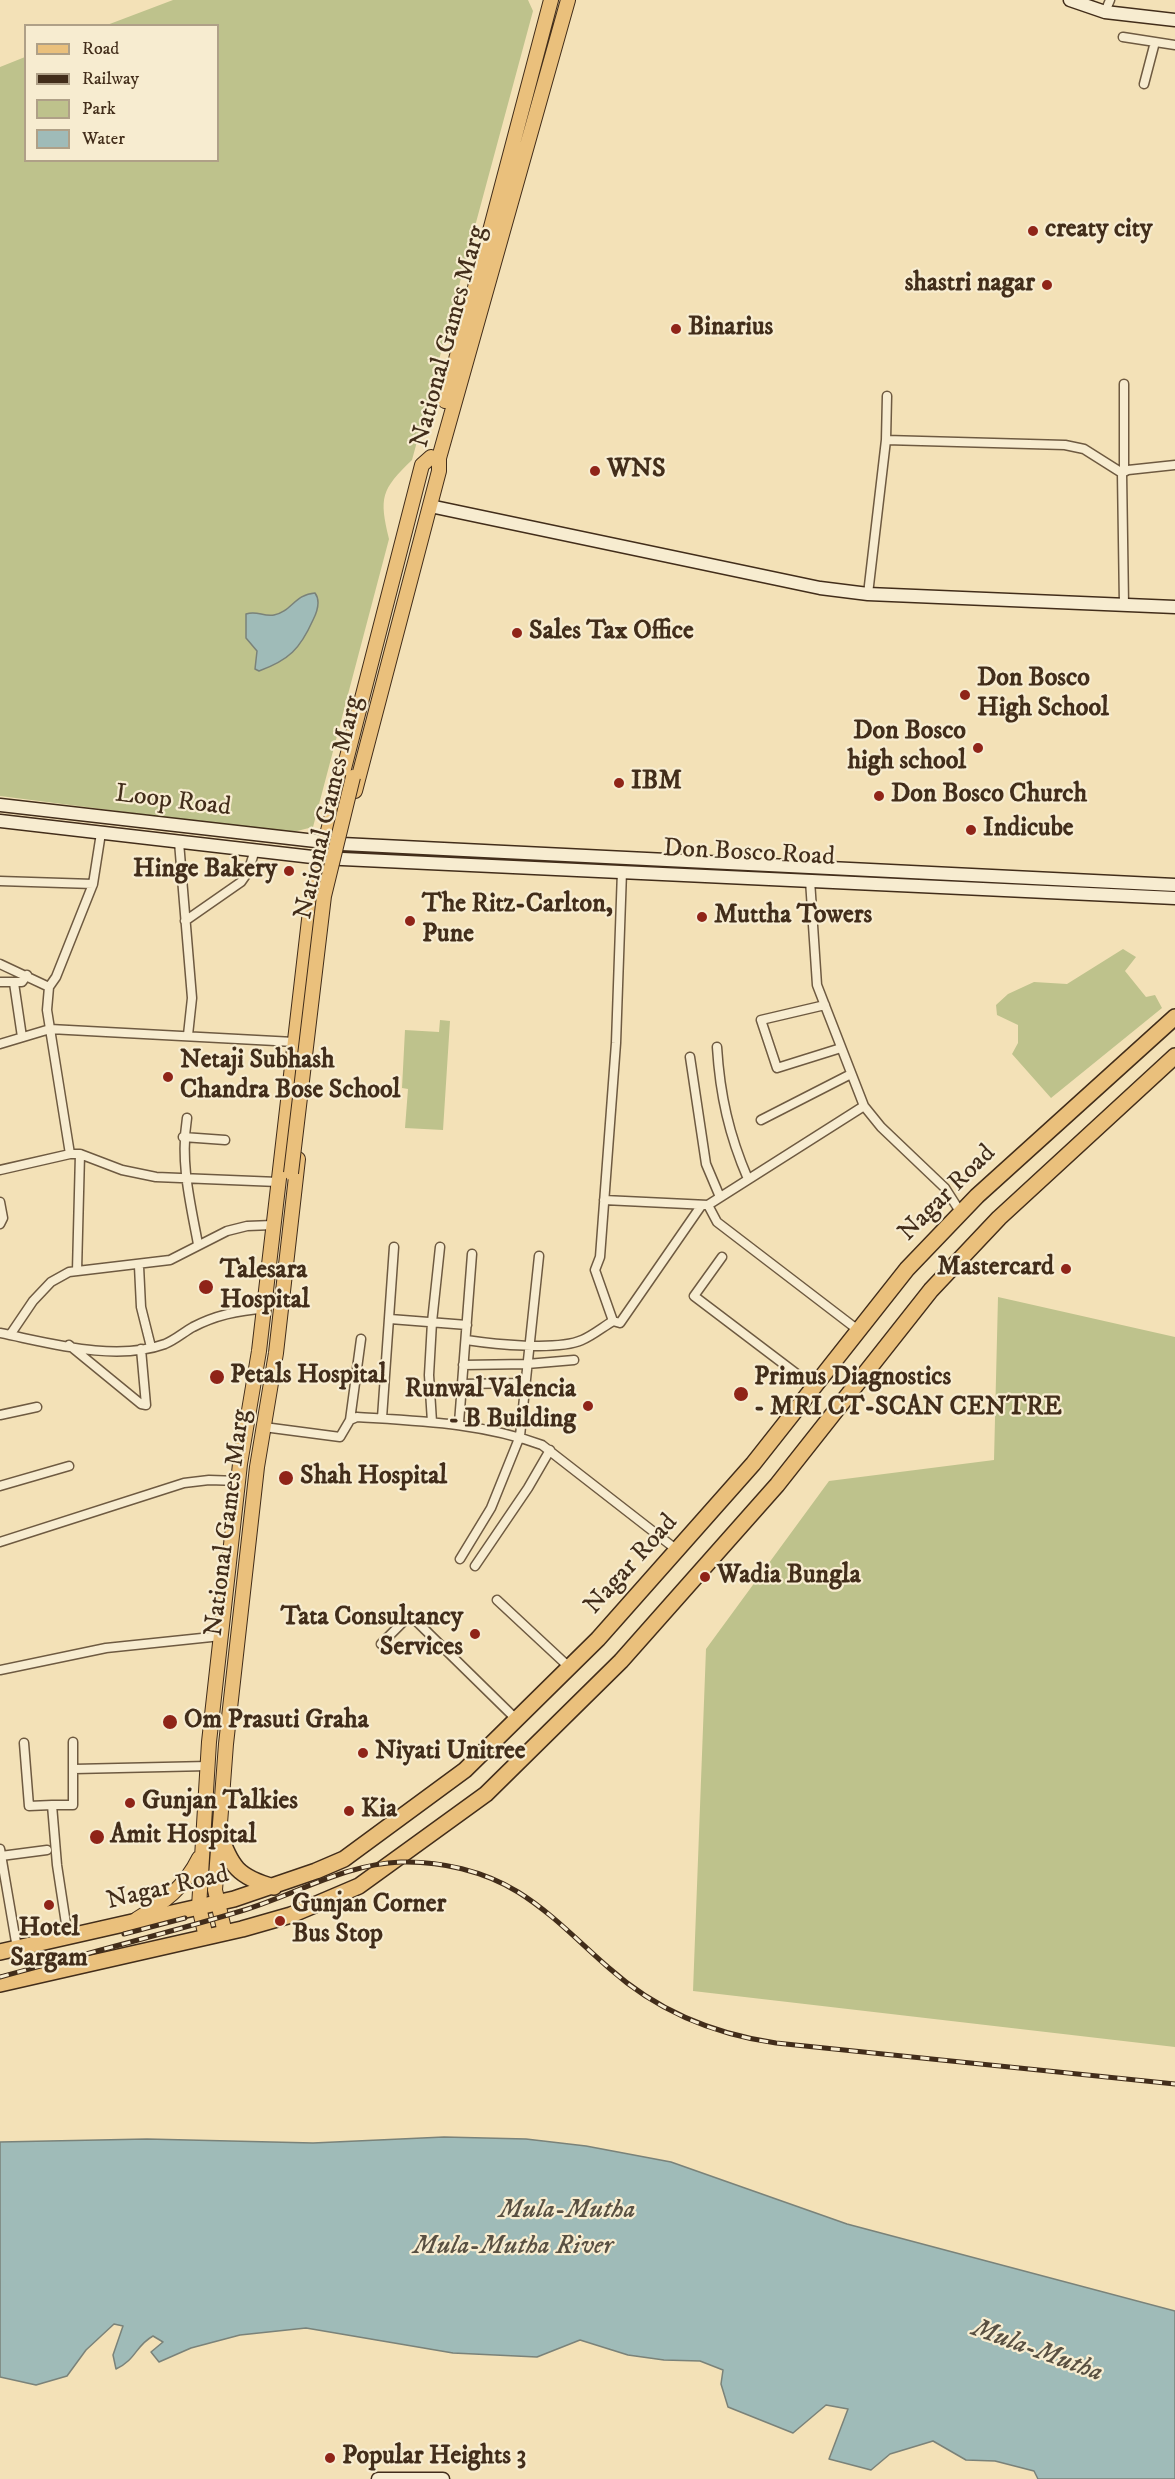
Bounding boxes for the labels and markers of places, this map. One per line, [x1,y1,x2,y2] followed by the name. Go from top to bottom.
[1045,215,1152,247] place label: creaty city
[1026,224,1040,238] marker: creaty city
[905,269,1035,301] place label: shastri nagar
[1040,278,1054,292] marker: shastri nagar
[688,313,773,345] place label: Binarius
[669,322,683,336] marker: Binarius
[607,455,666,487] place label: WNS
[588,464,602,478] marker: WNS
[529,617,694,649] place label: Sales Tax Office
[510,626,524,640] marker: Sales Tax Office
[977,664,1109,726] place label: Don Bosco High School
[958,688,972,702] marker: Don Bosco High School
[847,717,966,778] place label: Don Bosco high school
[971,741,985,755] marker: Don Bosco high school
[631,767,682,799] place label: IBM
[612,776,626,790] marker: IBM
[891,780,1087,812] place label: Don Bosco Church
[872,789,886,803] marker: Don Bosco Church
[983,814,1074,846] place label: Indicube
[964,823,978,837] marker: Indicube
[133,855,277,887] place label: Hinge Bakery
[282,864,296,878] marker: Hinge Bakery
[422,890,613,952] place label: The Ritz-Carlton, Pune
[714,901,872,933] place label: Muttha Towers
[695,910,709,924] marker: Muttha Towers
[403,914,417,928] marker: The Ritz-Carlton, Pune
[180,1046,400,1108] place label: Netaji Subhash Chandra Bose School
[161,1070,175,1084] marker: Netaji Subhash Chandra Bose School
[937,1253,1054,1285] place label: Mastercard
[220,1256,310,1318] place label: Talesara Hospital
[1059,1262,1073,1276] marker: Mastercard
[197,1278,215,1296] marker: Talesara Hospital
[230,1361,387,1393] place label: Petals Hospital
[754,1363,1062,1424] place label: Primus Diagnostics - MRI CT-SCAN CENTRE
[208,1368,226,1386] marker: Petals Hospital
[405,1375,576,1436] place label: Runwal Valencia - B Building
[732,1385,750,1403] marker: Primus Diagnostics - MRI CT-SCAN CENTRE
[581,1399,595,1413] marker: Runwal Valencia - B Building
[300,1462,447,1494] place label: Shah Hospital
[277,1469,295,1487] marker: Shah Hospital
[717,1561,861,1593] place label: Wadia Bungla
[698,1570,712,1584] marker: Wadia Bungla
[281,1603,463,1664] place label: Tata Consultancy Services
[468,1627,482,1641] marker: Tata Consultancy Services
[184,1706,369,1738] place label: Om Prasuti Graha
[161,1713,179,1731] marker: Om Prasuti Graha
[375,1737,526,1769] place label: Niyati Unitree
[356,1746,370,1760] marker: Niyati Unitree
[142,1787,298,1819] place label: Gunjan Talkies
[361,1795,397,1827] place label: Kia
[123,1796,137,1810] marker: Gunjan Talkies
[342,1804,356,1818] marker: Kia
[110,1821,256,1853] place label: Amit Hospital
[88,1828,106,1846] marker: Amit Hospital
[292,1890,446,1952] place label: Gunjan Corner Bus Stop
[42,1898,56,1912] marker: Hotel Sargam
[10,1914,88,1976] place label: Hotel Sargam
[273,1914,287,1928] marker: Gunjan Corner Bus Stop
[342,2442,526,2474] place label: Popular Heights 3
[323,2451,337,2465] marker: Popular Heights 3

